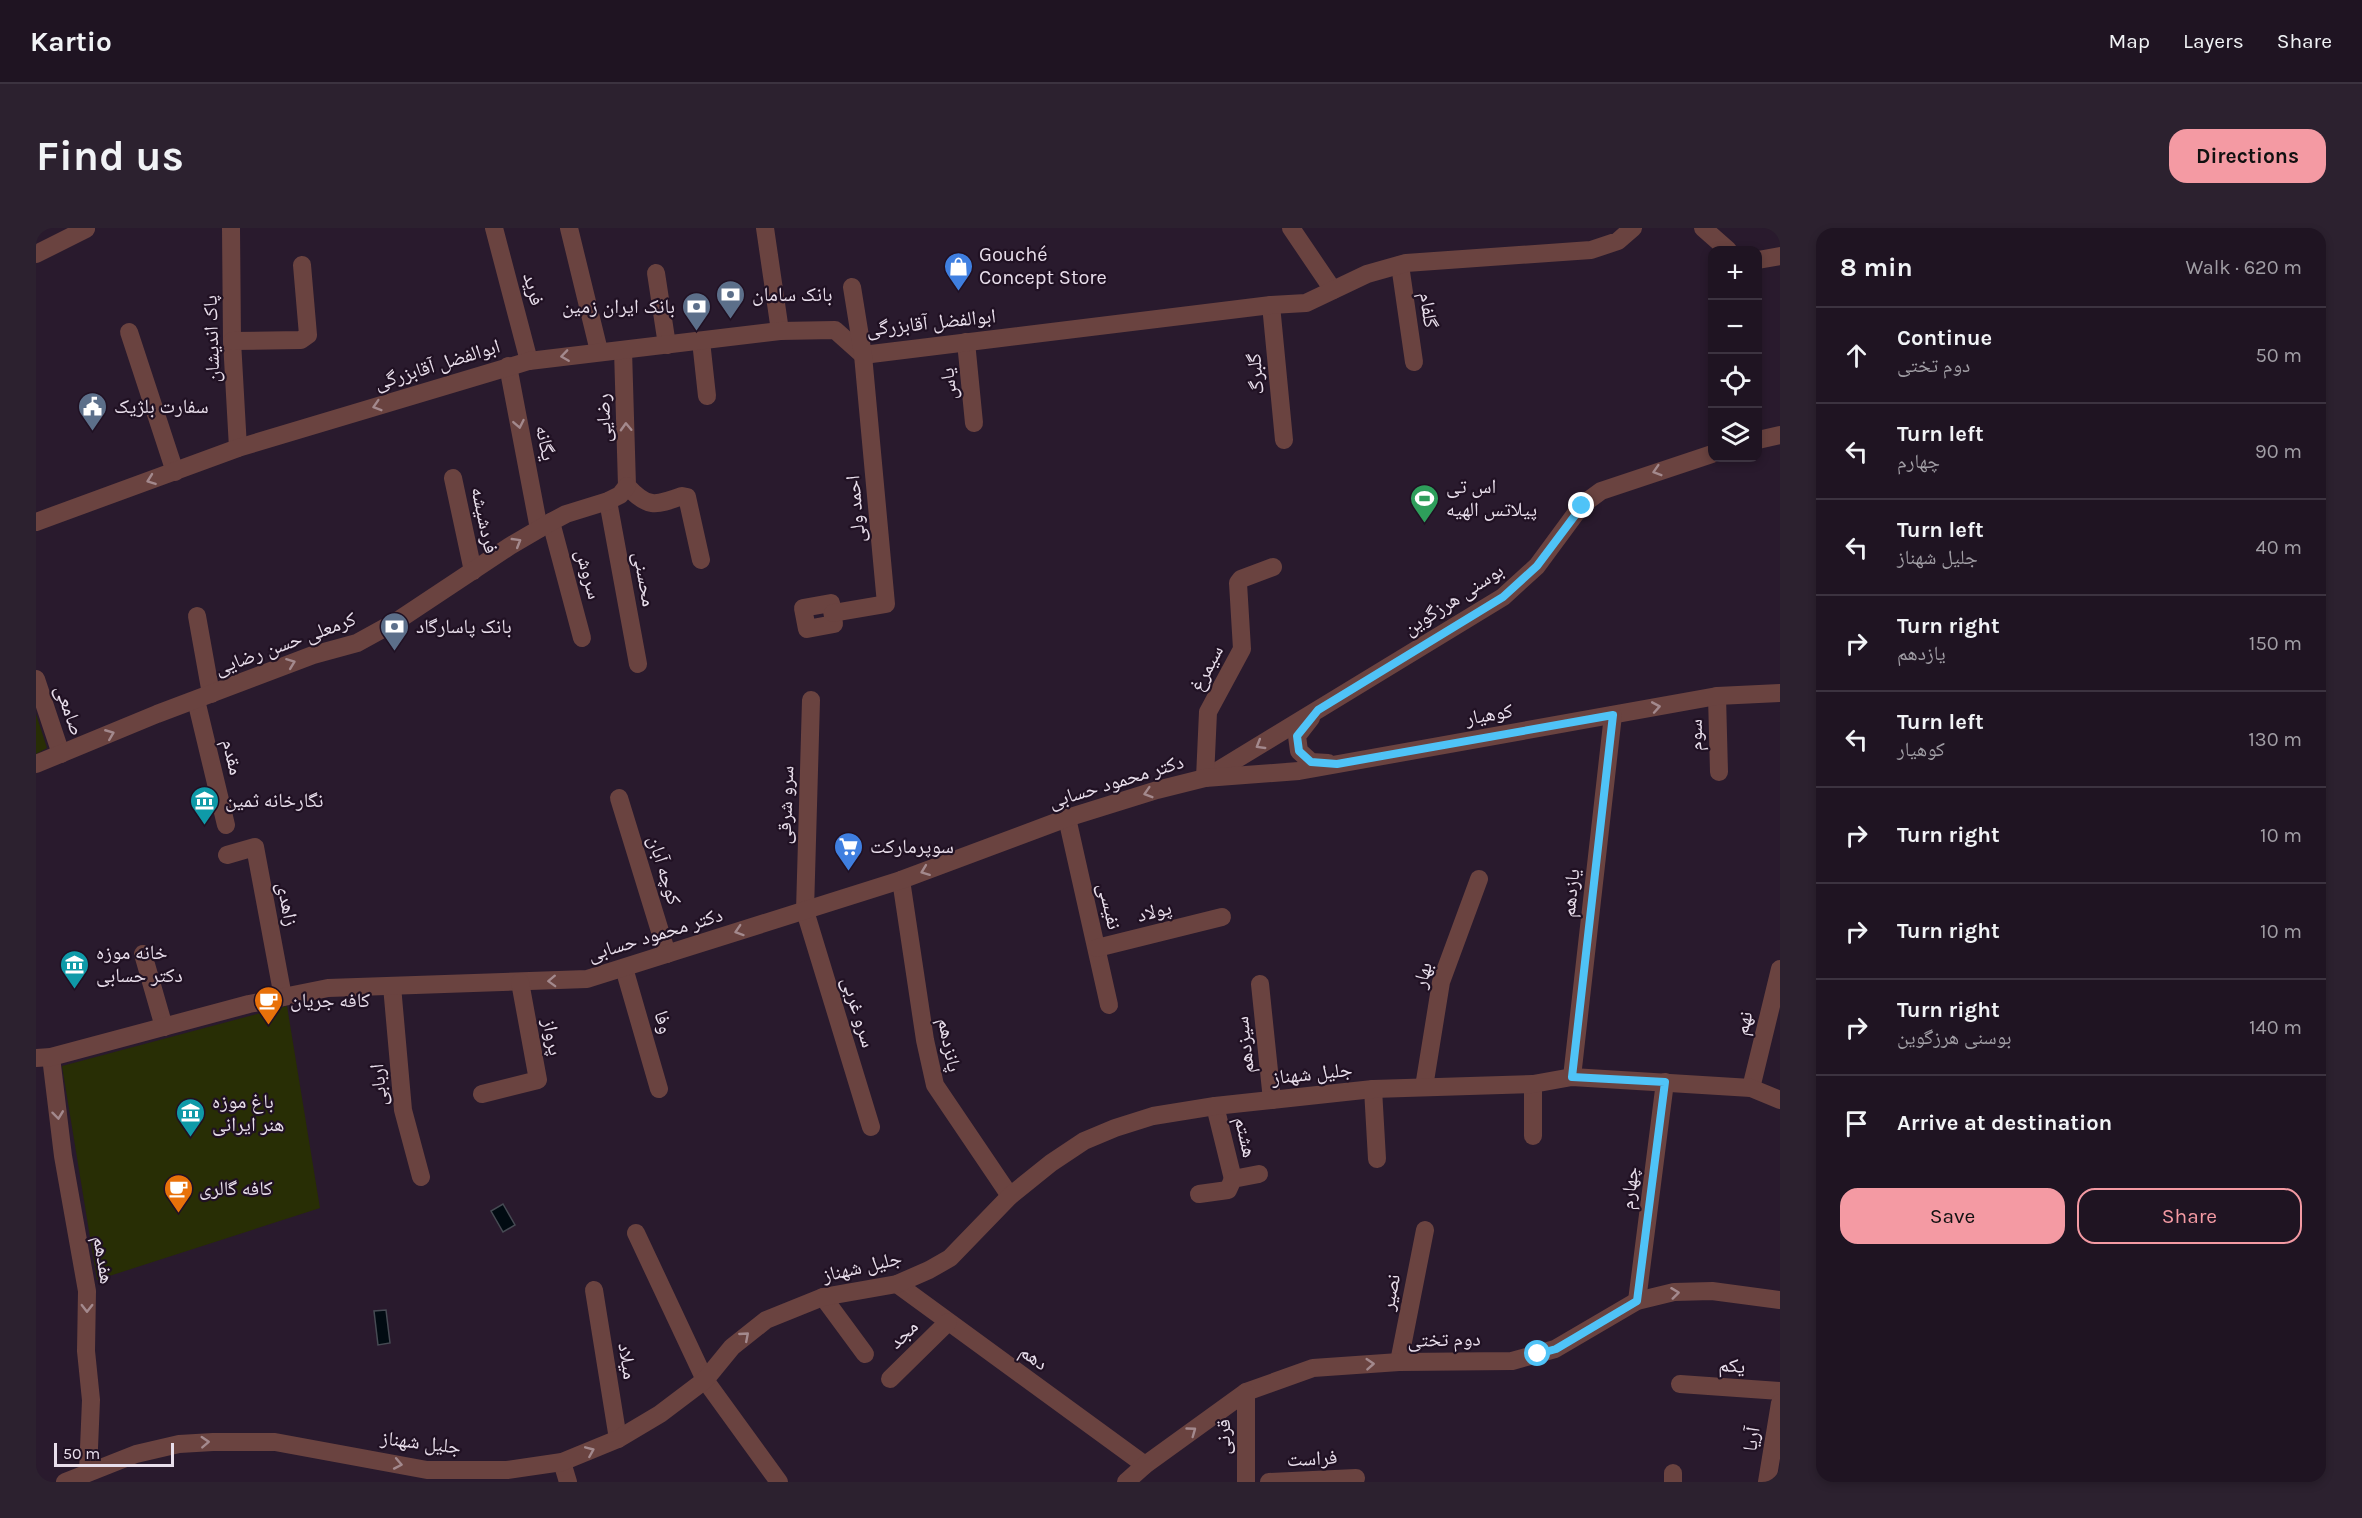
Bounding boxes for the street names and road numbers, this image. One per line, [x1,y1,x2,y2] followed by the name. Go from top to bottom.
[518,270,549,308] street label: فرید
[1413,291,1442,330] street label: گلفام
[198,295,225,383] street label: پاک اندیشان
[865,304,997,341] street label: ابوالفضل آقابزرگی
[372,334,503,394] street label: ابوالفضل آقابزرگی
[1242,352,1269,396] street label: گلبرگ
[935,367,962,401] street label: یاس
[591,393,616,443] street label: رضایی
[531,423,560,463] street label: یگانه
[841,474,870,543] street label: احمد ولی
[466,485,503,555] street label: فردشیشه
[571,547,606,602] street label: سروش
[628,550,661,608] street label: محسنی
[1399,559,1508,640] street label: بوسنی هرزگوین
[211,607,359,680] street label: کرمعلی حسن رضایی
[1185,641,1229,696] street label: سیمرغ
[50,682,89,738] street label: صامعی
[1463,699,1515,730] street label: کوهیار
[1684,719,1709,751] street label: سوم
[215,737,248,778] street label: مقدم
[1046,750,1186,813] street label: دکتر محمود حسابی
[773,765,798,845] street label: سرو شرقی
[643,833,686,908] street label: کوچه آبان
[1557,868,1586,919] street label: یازدهم
[272,880,303,928] street label: زاهدی
[1093,880,1126,932] street label: نفیسی
[1134,896,1174,927] street label: پولاد
[585,903,725,966] street label: دکتر محمود حسابی
[1408,960,1437,992] street label: بهار
[837,974,880,1050] street label: سرو غربی
[649,1008,678,1036] street label: وفا
[1729,1009,1759,1038] street label: نهم
[1230,1015,1261,1075] street label: سیزدهم
[537,1016,567,1057] street label: پرواز
[931,1016,966,1075] street label: پانزدهم
[1270,1058,1354,1089] street label: جلیل شهناز
[365,1063,392,1107] street label: اربابی
[1228,1114,1261,1160] street label: هشتم
[1615,1165,1646,1211] street label: چهارم
[86,1235,119,1286] street label: هفدهم
[819,1246,904,1287] street label: جلیل شهناز
[1376,1272,1405,1313] street label: نصیر
[884,1315,923,1354] street label: مجد
[1407,1327,1481,1354] street label: دوم تختی
[1014,1340,1052,1377] street label: دهم
[613,1341,642,1381] street label: میلاد
[1718,1353,1746,1380] street label: یکم
[1212,1419,1235,1455] street label: قرنی
[1738,1424,1765,1453] street label: آریا
[378,1426,463,1459] street label: جلیل شهناز
[1286,1446,1338,1471] street label: فراست

